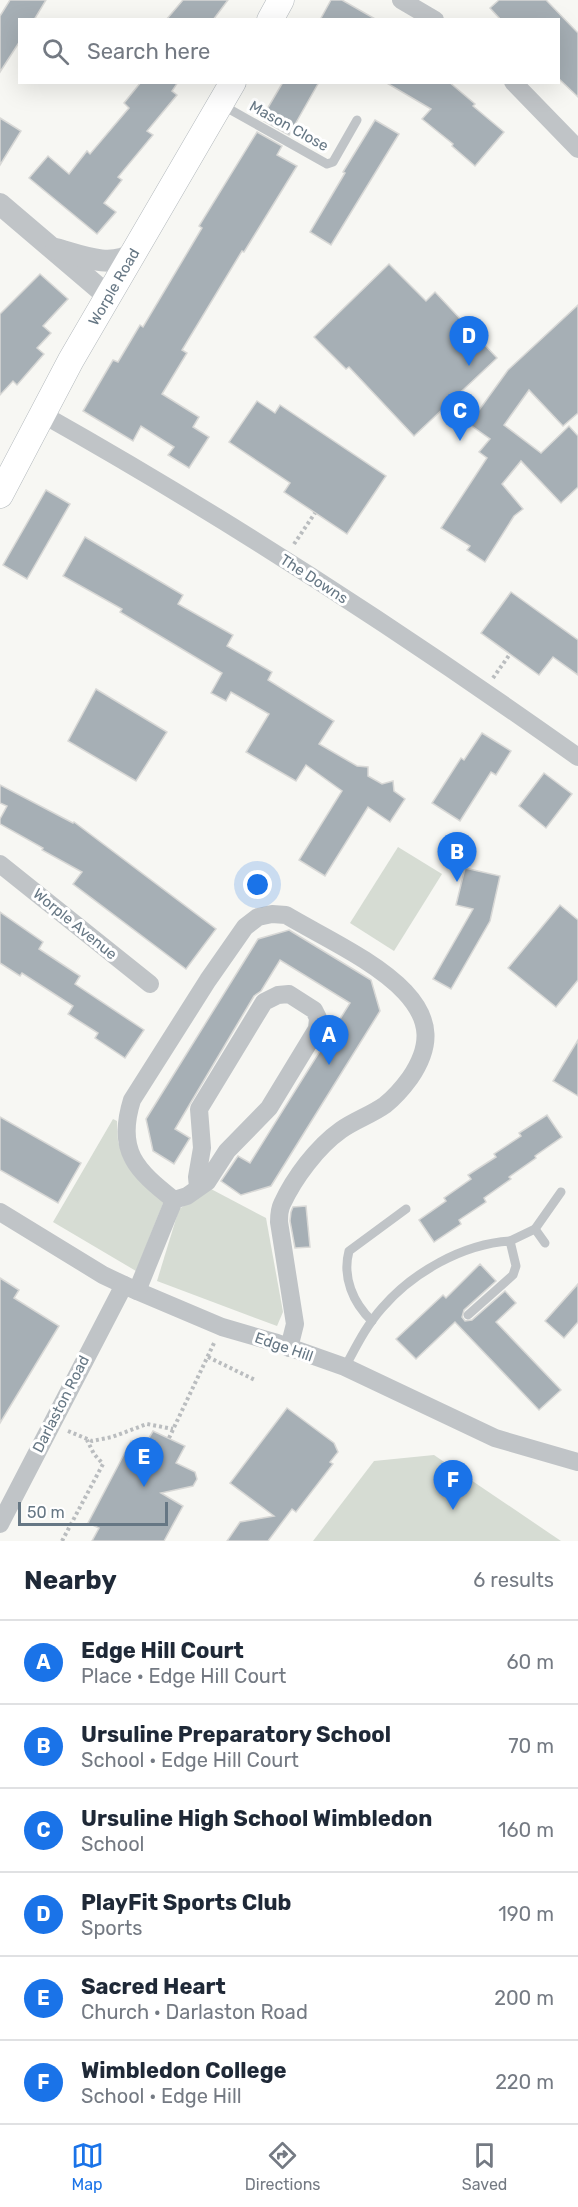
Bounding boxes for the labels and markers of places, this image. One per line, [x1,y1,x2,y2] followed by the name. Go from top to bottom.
[450,316,488,366] pin: D
[440,392,480,441] pin: C
[438,832,476,882] pin: B
[310,1016,348,1065] pin: A
[124,1438,164,1487] pin: E
[434,1460,472,1510] pin: F

